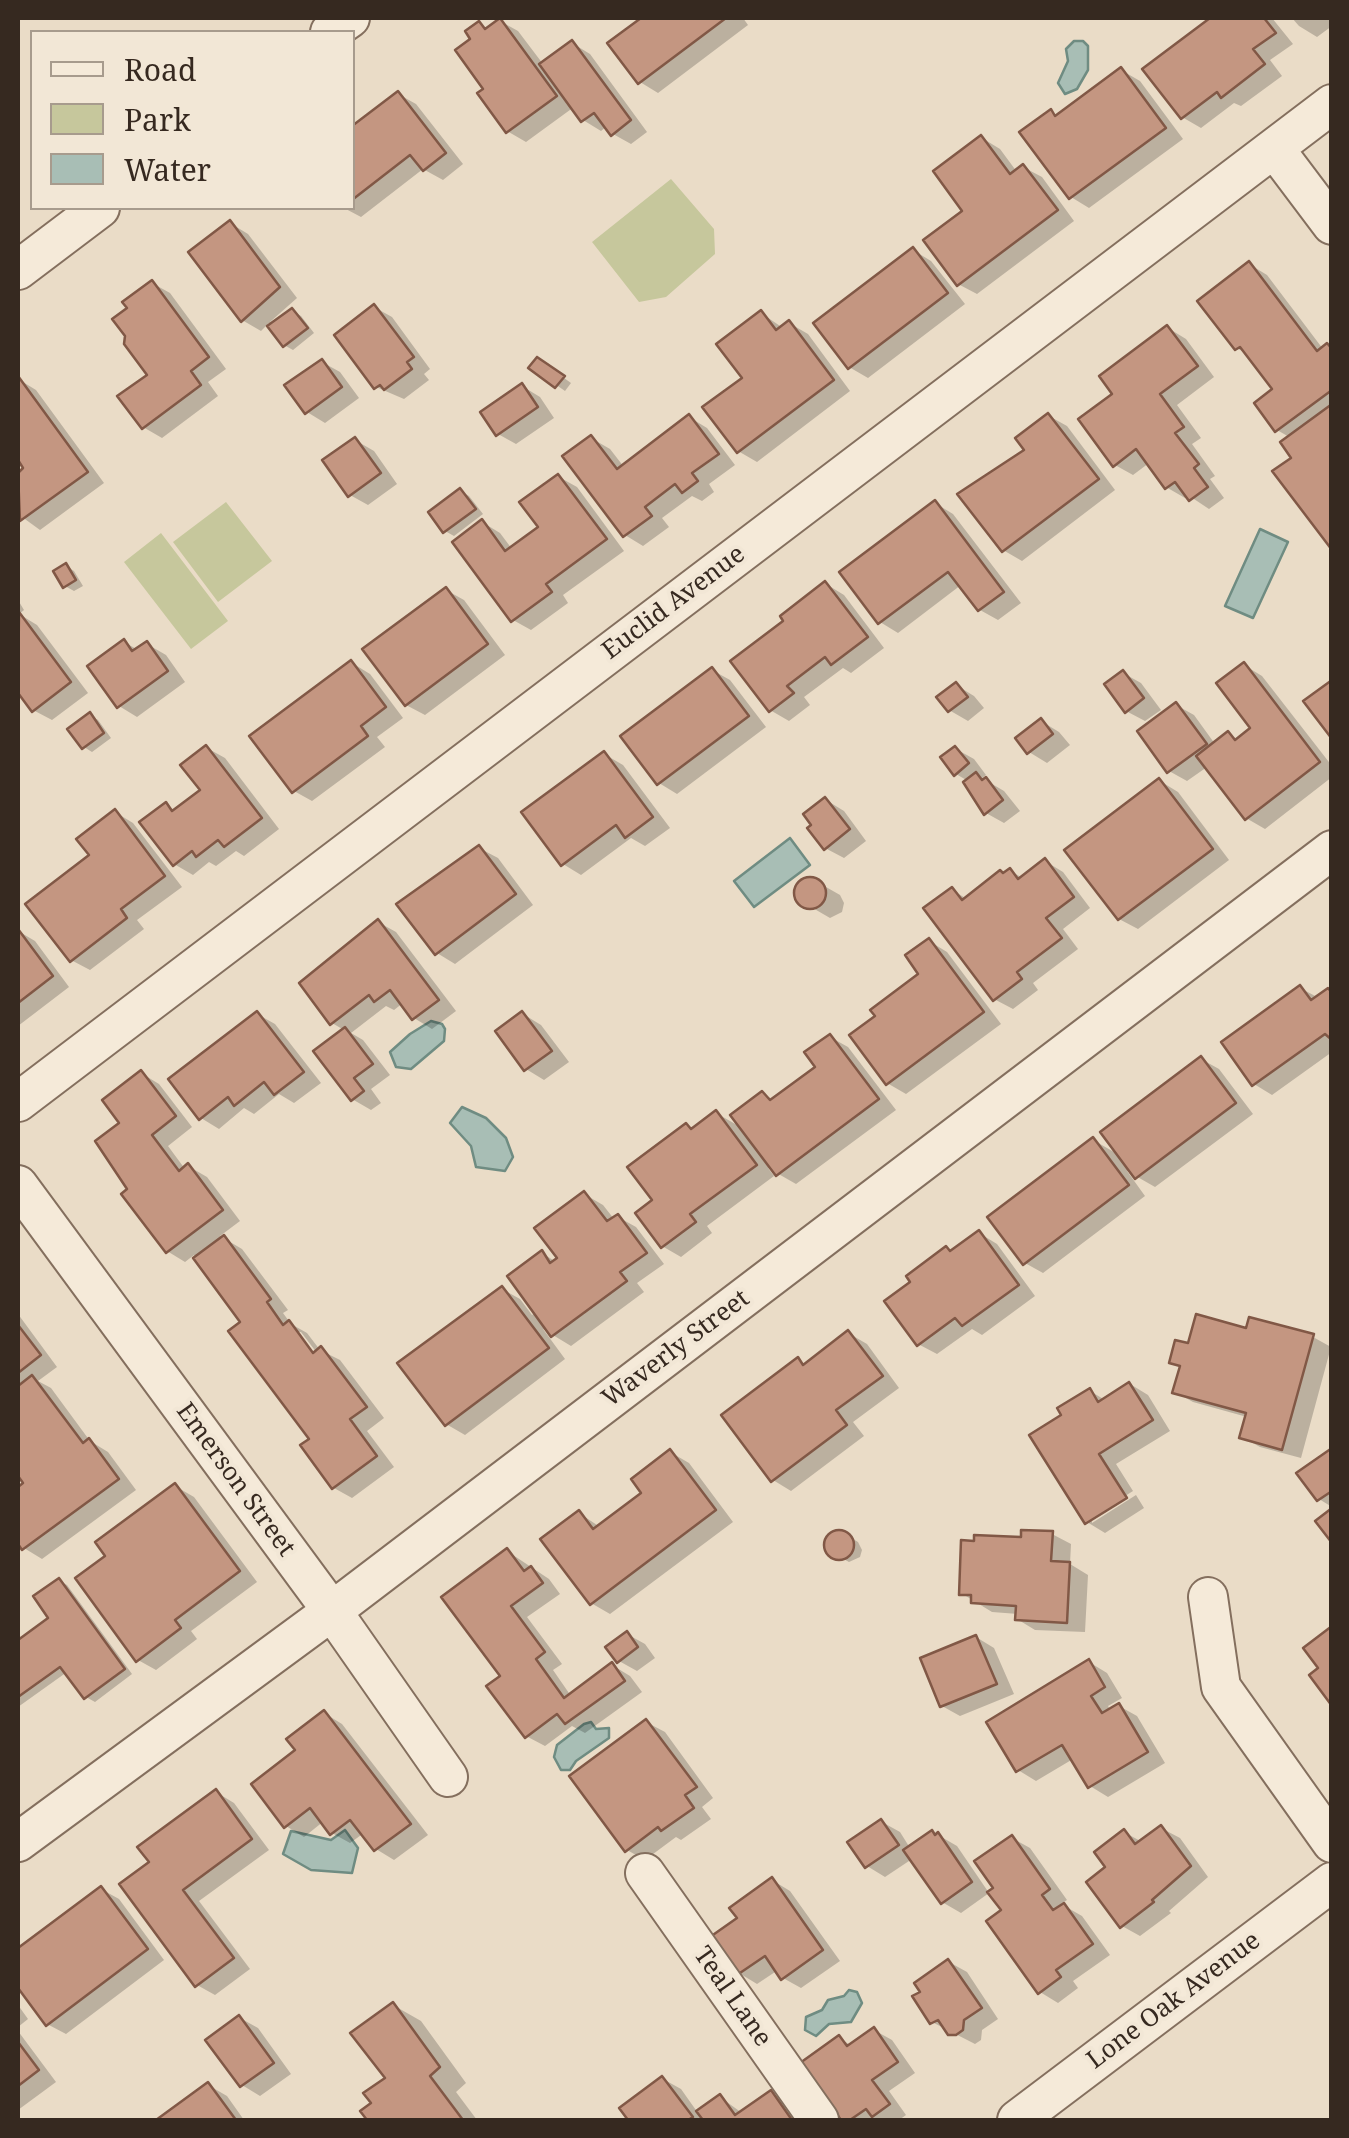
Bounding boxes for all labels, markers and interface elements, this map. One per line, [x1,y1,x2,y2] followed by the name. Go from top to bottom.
[30,30,355,210] legend
[124,49,196,90] text: Road
[124,99,191,140] text: Park
[124,149,211,190] text: Water
[597,540,751,666] street label: Euclid Avenue
[597,1284,755,1414] street label: Waverly Street
[169,1397,301,1563] street label: Emerson Street
[1081,1926,1267,2076] street label: Lone Oak Avenue
[687,1941,777,2053] street label: Teal Lane

